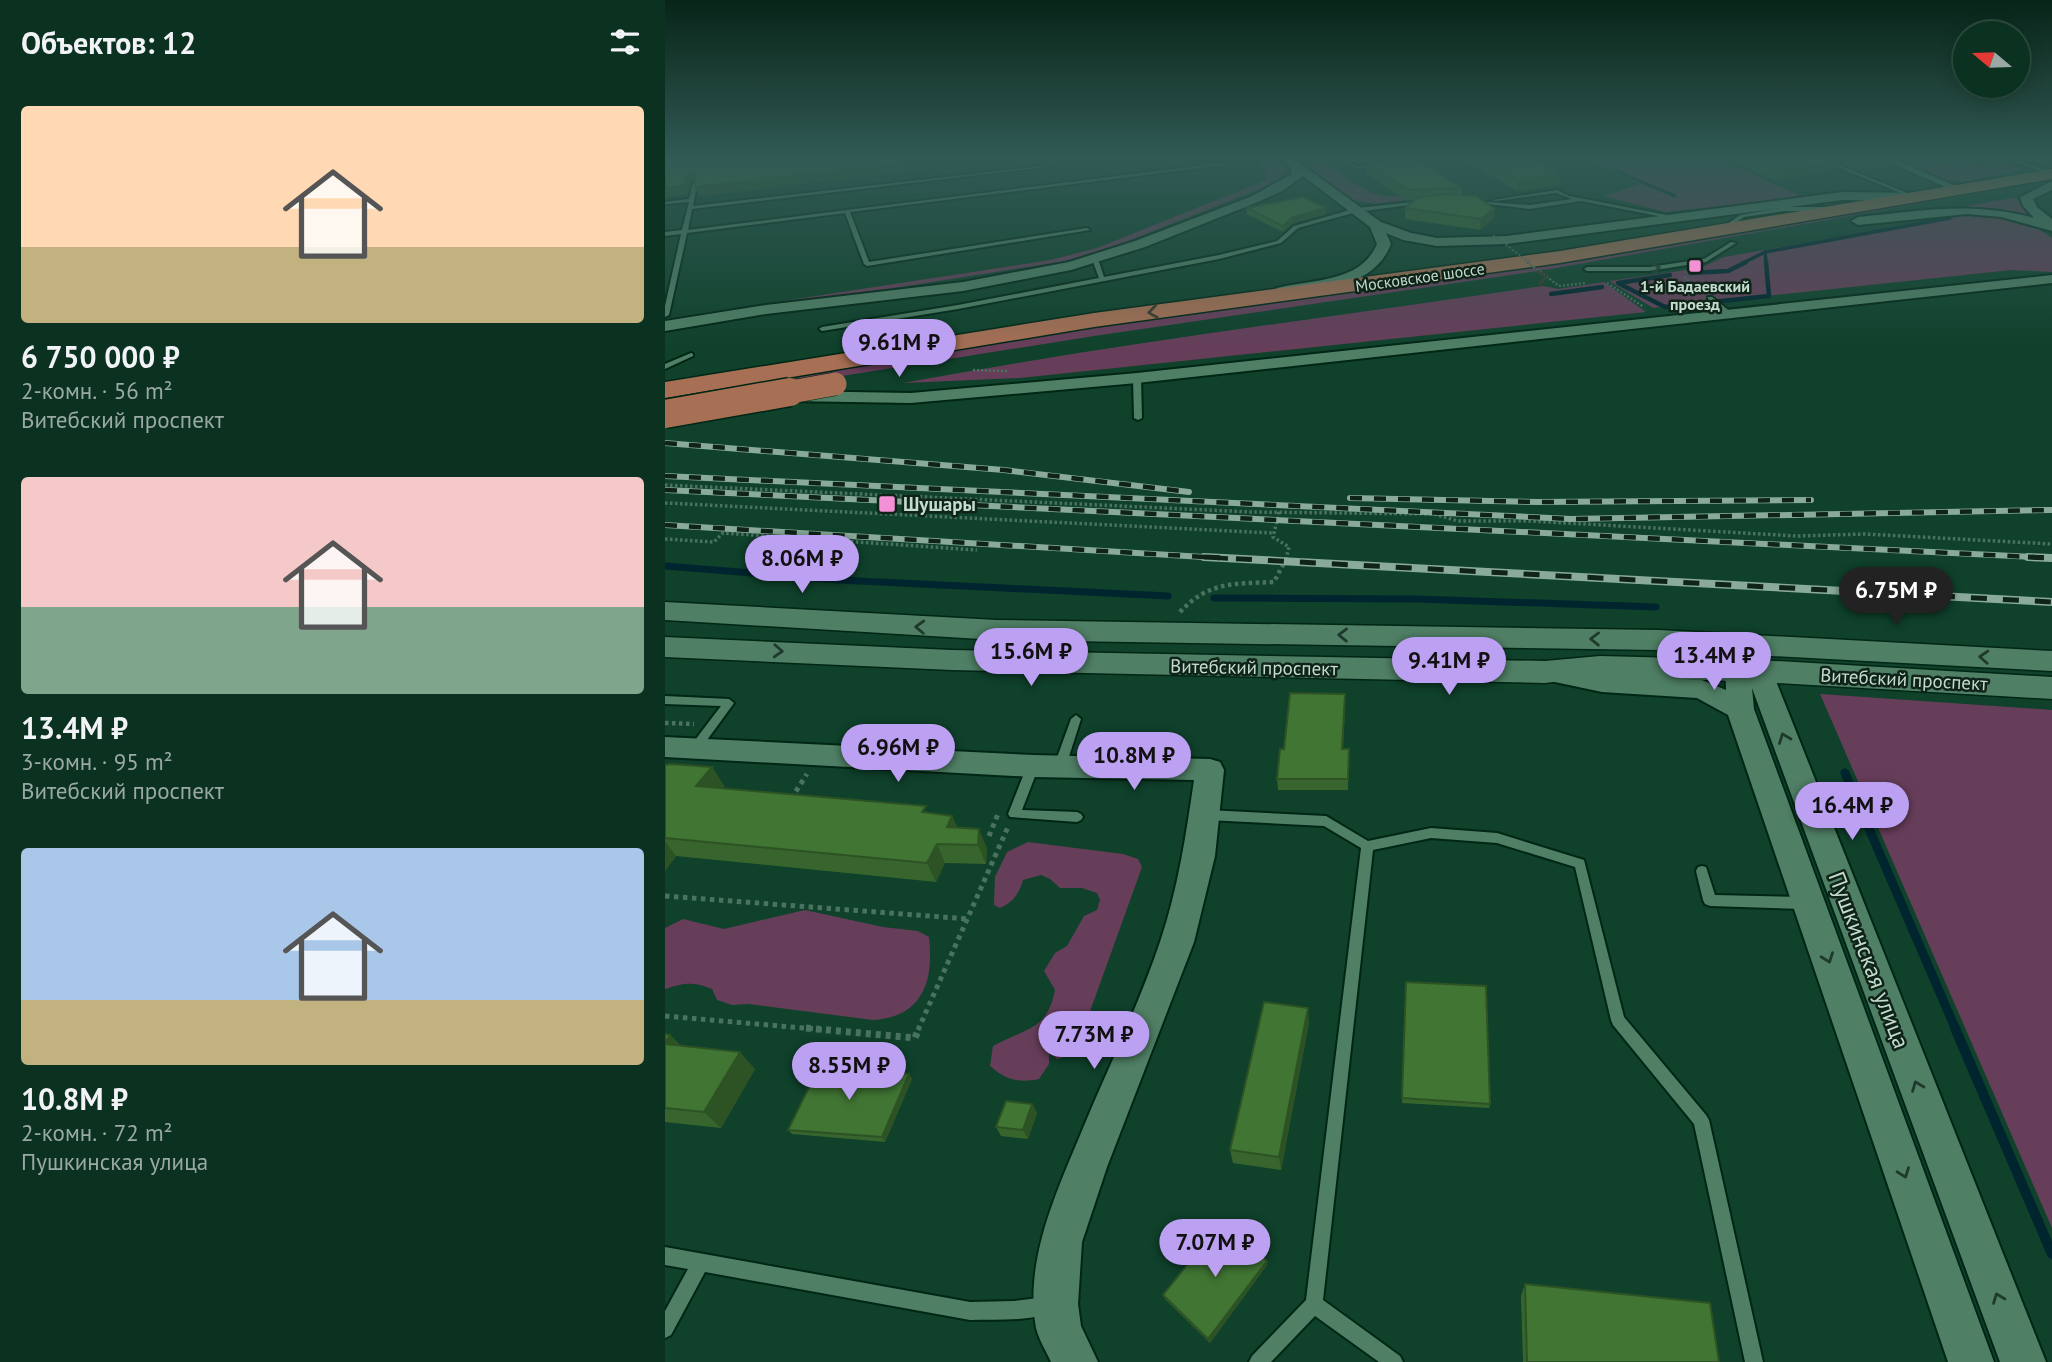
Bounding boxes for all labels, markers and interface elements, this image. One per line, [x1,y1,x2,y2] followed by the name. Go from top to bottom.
[1953,21,2030,98] north arrow
[1953,21,2030,98] map controls
[21,23,196,62] text: Объектов: 12
[606,23,644,61] icon: filters
[270,151,396,277] icon: home
[1354,258,1486,296] street label: Московское шоссе
[1687,258,1703,274] marker: 1-й Бадаевский проезд
[1649,260,1661,275] one-way arrow
[1537,270,1548,285] one-way arrow
[1640,276,1750,314] place label: 1-й Бадаевский проезд
[1148,304,1159,319] one-way arrow
[834,320,964,379] pin: 9.61M ₽
[858,327,940,356] text: 9.61M ₽
[21,337,180,376] text: 6 750 000 ₽
[21,376,173,405] text: 2-комн. · 56 m²
[21,405,224,434] text: Витебский проспект
[903,492,976,516] place label: Шушары
[877,494,897,514] marker: Шушары
[270,522,396,648] icon: home
[737,536,867,595] pin: 8.06M ₽
[761,543,843,572] text: 8.06M ₽
[1831,568,1961,627] pin: 6.75M ₽
[1855,575,1937,604] text: 6.75M ₽
[914,619,925,634] one-way arrow
[1337,627,1348,643] one-way arrow
[966,628,1096,688] pin: 15.6M ₽
[1589,631,1600,647] one-way arrow
[1649,632,1779,692] pin: 13.4M ₽
[990,636,1072,665] text: 15.6M ₽
[1384,638,1514,697] pin: 9.41M ₽
[1673,640,1755,669] text: 13.4M ₽
[773,644,784,659] one-way arrow
[1408,645,1490,674] text: 9.41M ₽
[1978,650,1989,665] one-way arrow
[1170,654,1338,680] street label: Витебский проспект
[1820,663,1989,695] street label: Витебский проспект
[21,708,128,747] text: 13.4M ₽
[833,724,963,784] pin: 6.96M ₽
[857,732,939,761] text: 6.96M ₽
[1069,732,1199,792] pin: 10.8M ₽
[1779,733,1793,745] one-way arrow
[1093,740,1175,769] text: 10.8M ₽
[21,747,173,776] text: 3-комн. · 95 m²
[21,776,224,805] text: Витебский проспект
[1787,782,1917,842] pin: 16.4M ₽
[1811,790,1893,819] text: 16.4M ₽
[1822,867,1917,1052] street label: Пушкинская улица
[270,893,396,1019] icon: home
[1820,952,1834,964] one-way arrow
[1029,1012,1159,1071] pin: 7.73M ₽
[1054,1019,1134,1048] text: 7.73M ₽
[784,1042,914,1102] pin: 8.55M ₽
[808,1050,890,1079] text: 8.55M ₽
[21,1079,128,1118] text: 10.8M ₽
[1911,1080,1925,1092] one-way arrow
[21,1118,173,1147] text: 2-комн. · 72 m²
[21,1147,208,1176] text: Пушкинская улица
[1896,1166,1910,1178] one-way arrow
[1150,1220,1280,1279] pin: 7.07M ₽
[1175,1227,1255,1256] text: 7.07M ₽
[1993,1293,2007,1305] one-way arrow

